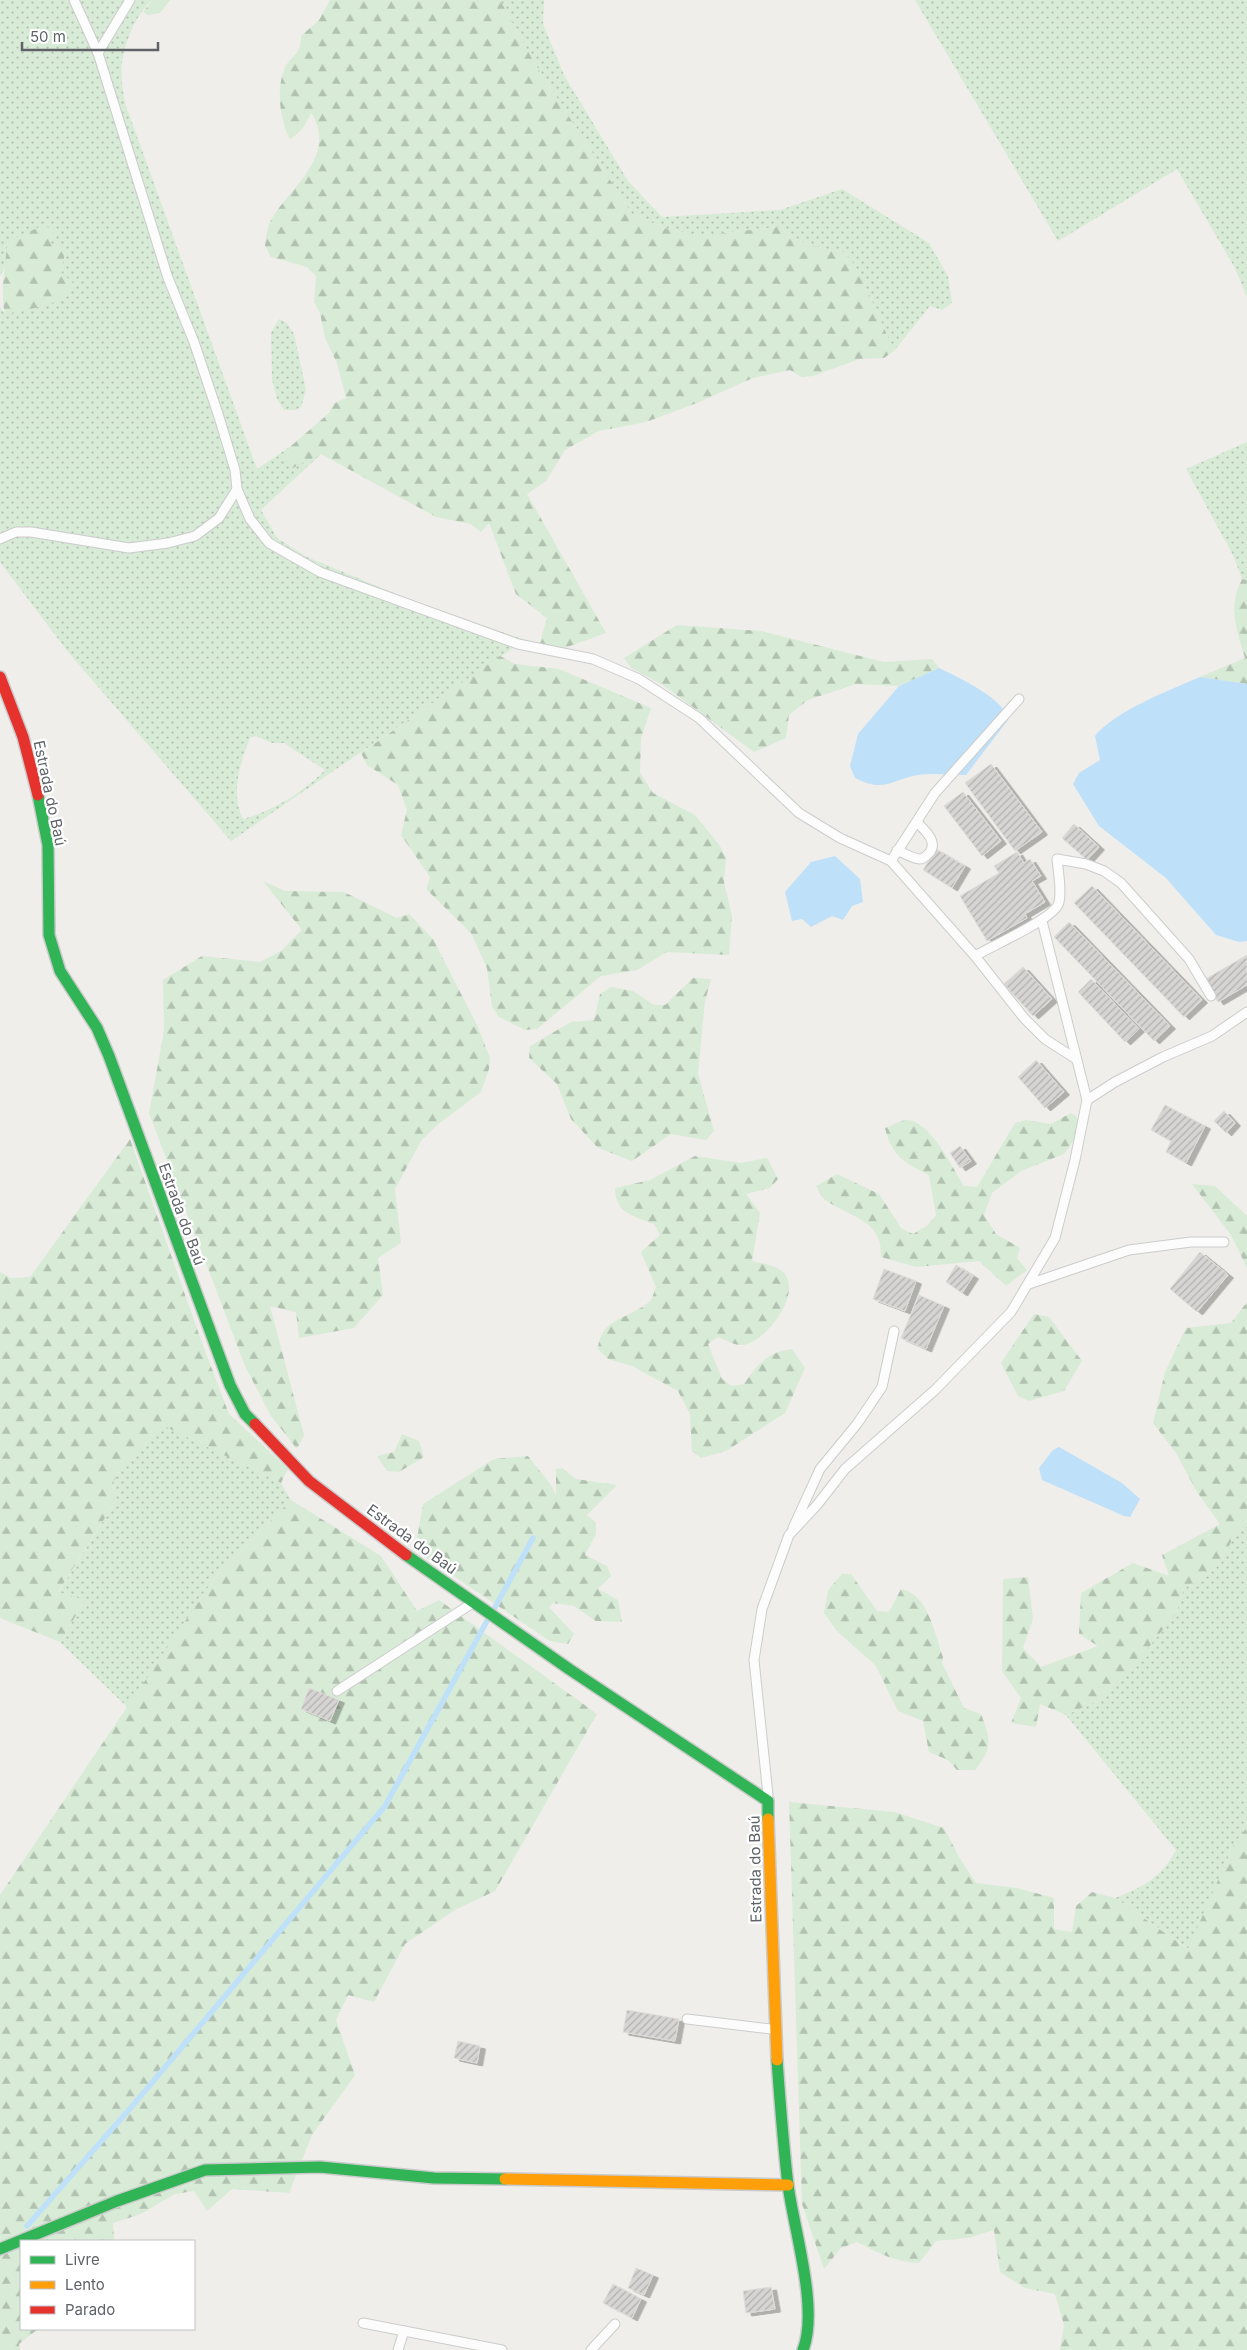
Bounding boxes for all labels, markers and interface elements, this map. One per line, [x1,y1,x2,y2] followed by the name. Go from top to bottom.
[22,20,159,52] scale bar
[30,27,66,46] text: 50 m
[30,739,70,847] street label: Estrada do Baú
[155,1160,209,1268] street label: Estrada do Baú
[363,1500,461,1578] street label: Estrada do Baú
[745,1815,765,1923] street label: Estrada do Baú
[20,2240,195,2330] legend
[65,2250,100,2269] text: Livre
[65,2275,105,2294] text: Lento
[65,2300,115,2319] text: Parado

